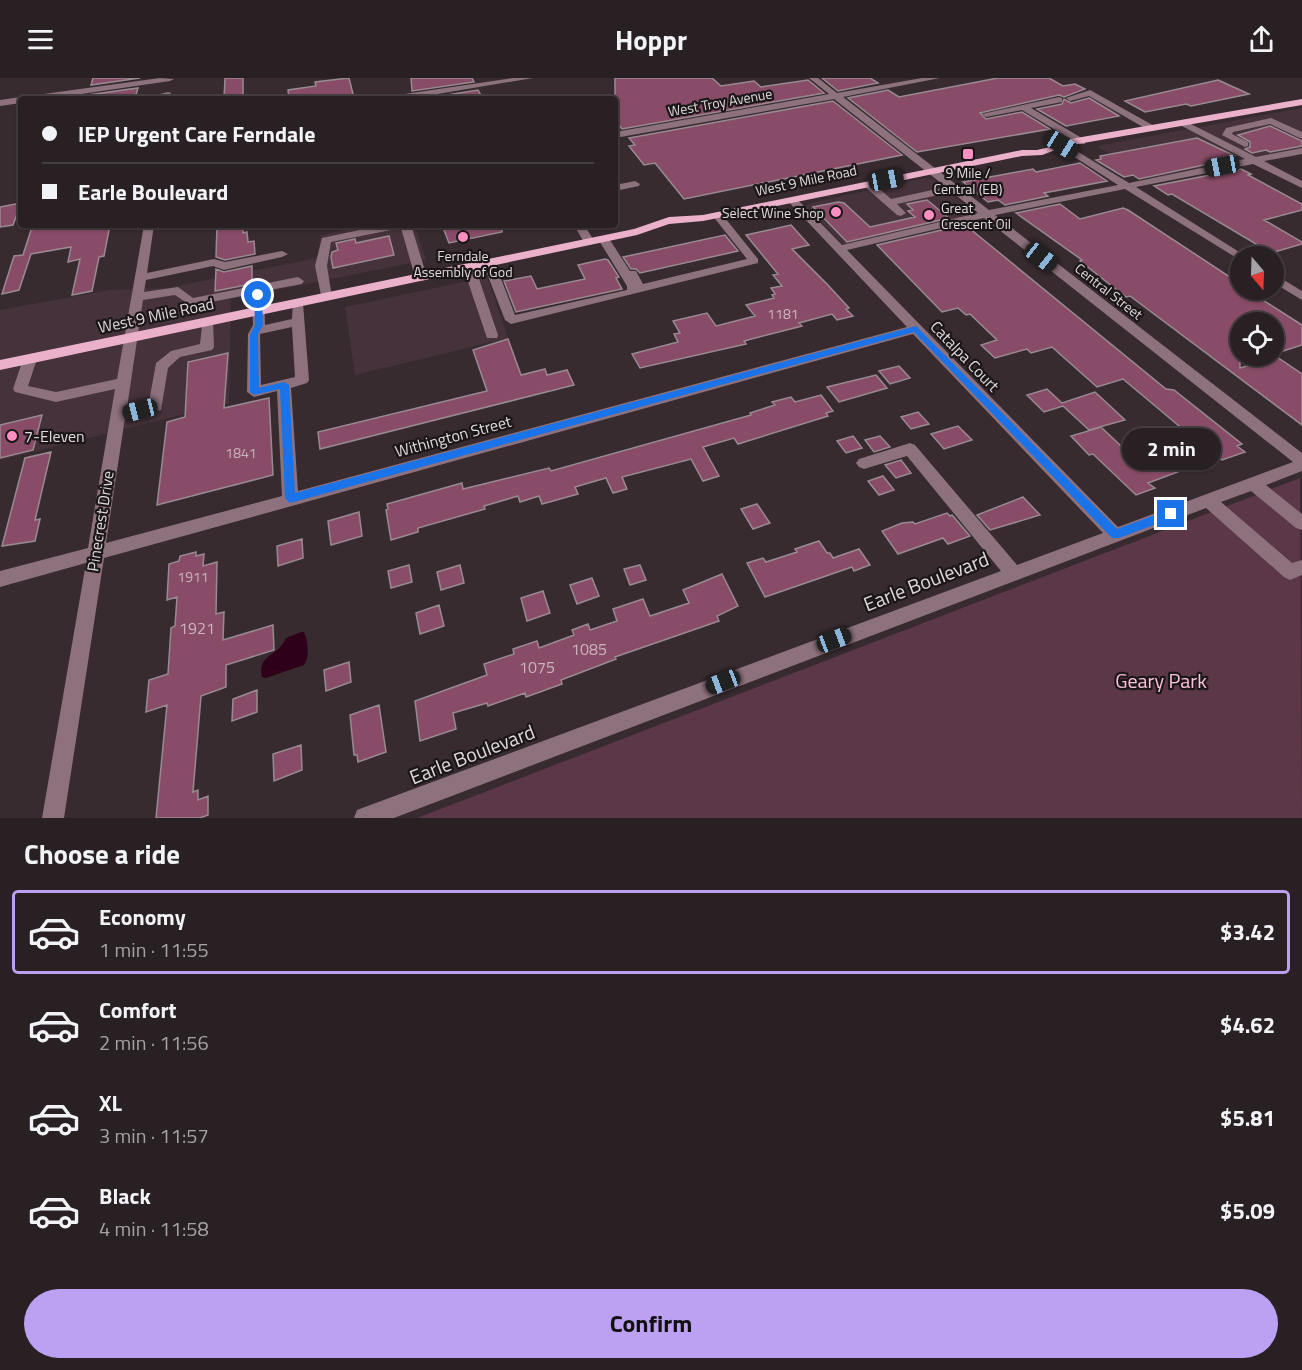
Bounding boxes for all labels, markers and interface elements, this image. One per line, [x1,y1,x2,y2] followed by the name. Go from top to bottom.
[615,19,687,60] text: Hoppr
[24,23,57,56] icon: menu
[1245,23,1278,56] icon: share
[666,83,774,121] street label: West Troy Avenue
[78,117,316,151] text: IEP Urgent Care Ferndale
[1042,128,1082,162] car
[961,147,975,161] marker: 9 Mile / Central (EB)
[1203,154,1241,178] car
[753,159,859,201] street label: West 9 Mile Road
[934,162,1002,199] place label: 9 Mile / Central (EB)
[867,168,905,192] car
[78,175,228,209] text: Earle Boulevard
[941,197,1011,234] place label: Great Crescent Oil
[722,202,824,223] place label: Select Wine Shop
[829,205,843,219] marker: Select Wine Shop
[922,208,936,222] marker: Great Crescent Oil
[456,230,470,244] marker: Ferndale Assembly of God
[1021,239,1061,275] car
[413,245,513,282] place label: Ferndale Assembly of God
[1230,246,1284,300] north arrow
[1230,246,1284,366] map controls
[1071,258,1148,324] street label: Central Street
[244,281,271,308] route start
[96,291,216,339] street label: West 9 Mile Road
[767,303,799,324] house number: 1181
[1230,312,1284,366] button: locate
[925,315,1005,397] street label: Catalpa Court
[120,397,160,423] car
[392,409,514,463] street label: Withington Street
[24,424,85,448] place label: 7-Eleven
[1122,427,1220,469] callout: 2 min
[5,429,19,443] marker: 7-Eleven
[1147,433,1196,464] text: 2 min
[225,442,257,463] house number: 1841
[80,469,120,573] street label: Pinecrest Drive
[1157,500,1184,527] route end
[859,543,993,619] street label: Earle Boulevard
[177,566,209,587] house number: 1911
[179,616,215,640] house number: 1921
[814,625,854,655] car
[571,637,607,661] house number: 1085
[519,655,555,679] house number: 1075
[1115,665,1207,696] park label: Geary Park
[703,667,743,697] car
[405,716,539,792] street label: Earle Boulevard
[24,833,180,874] text: Choose a ride
[99,900,186,934] text: Economy
[27,905,81,959] icon: car
[1220,915,1275,949] text: $3.42
[99,934,209,965] text: 1 min · 11:55
[99,993,177,1027] text: Comfort
[27,998,81,1052] icon: car
[1220,1008,1275,1042] text: $4.62
[99,1027,209,1058] text: 2 min · 11:56
[99,1086,122,1120] text: XL
[27,1091,81,1145] icon: car
[1220,1101,1275,1135] text: $5.81
[99,1120,209,1151] text: 3 min · 11:57
[99,1179,151,1213] text: Black
[27,1184,81,1238] icon: car
[1220,1194,1275,1228] text: $5.09
[99,1213,209,1244] text: 4 min · 11:58
[24,1289,1278,1358] button: Confirm

